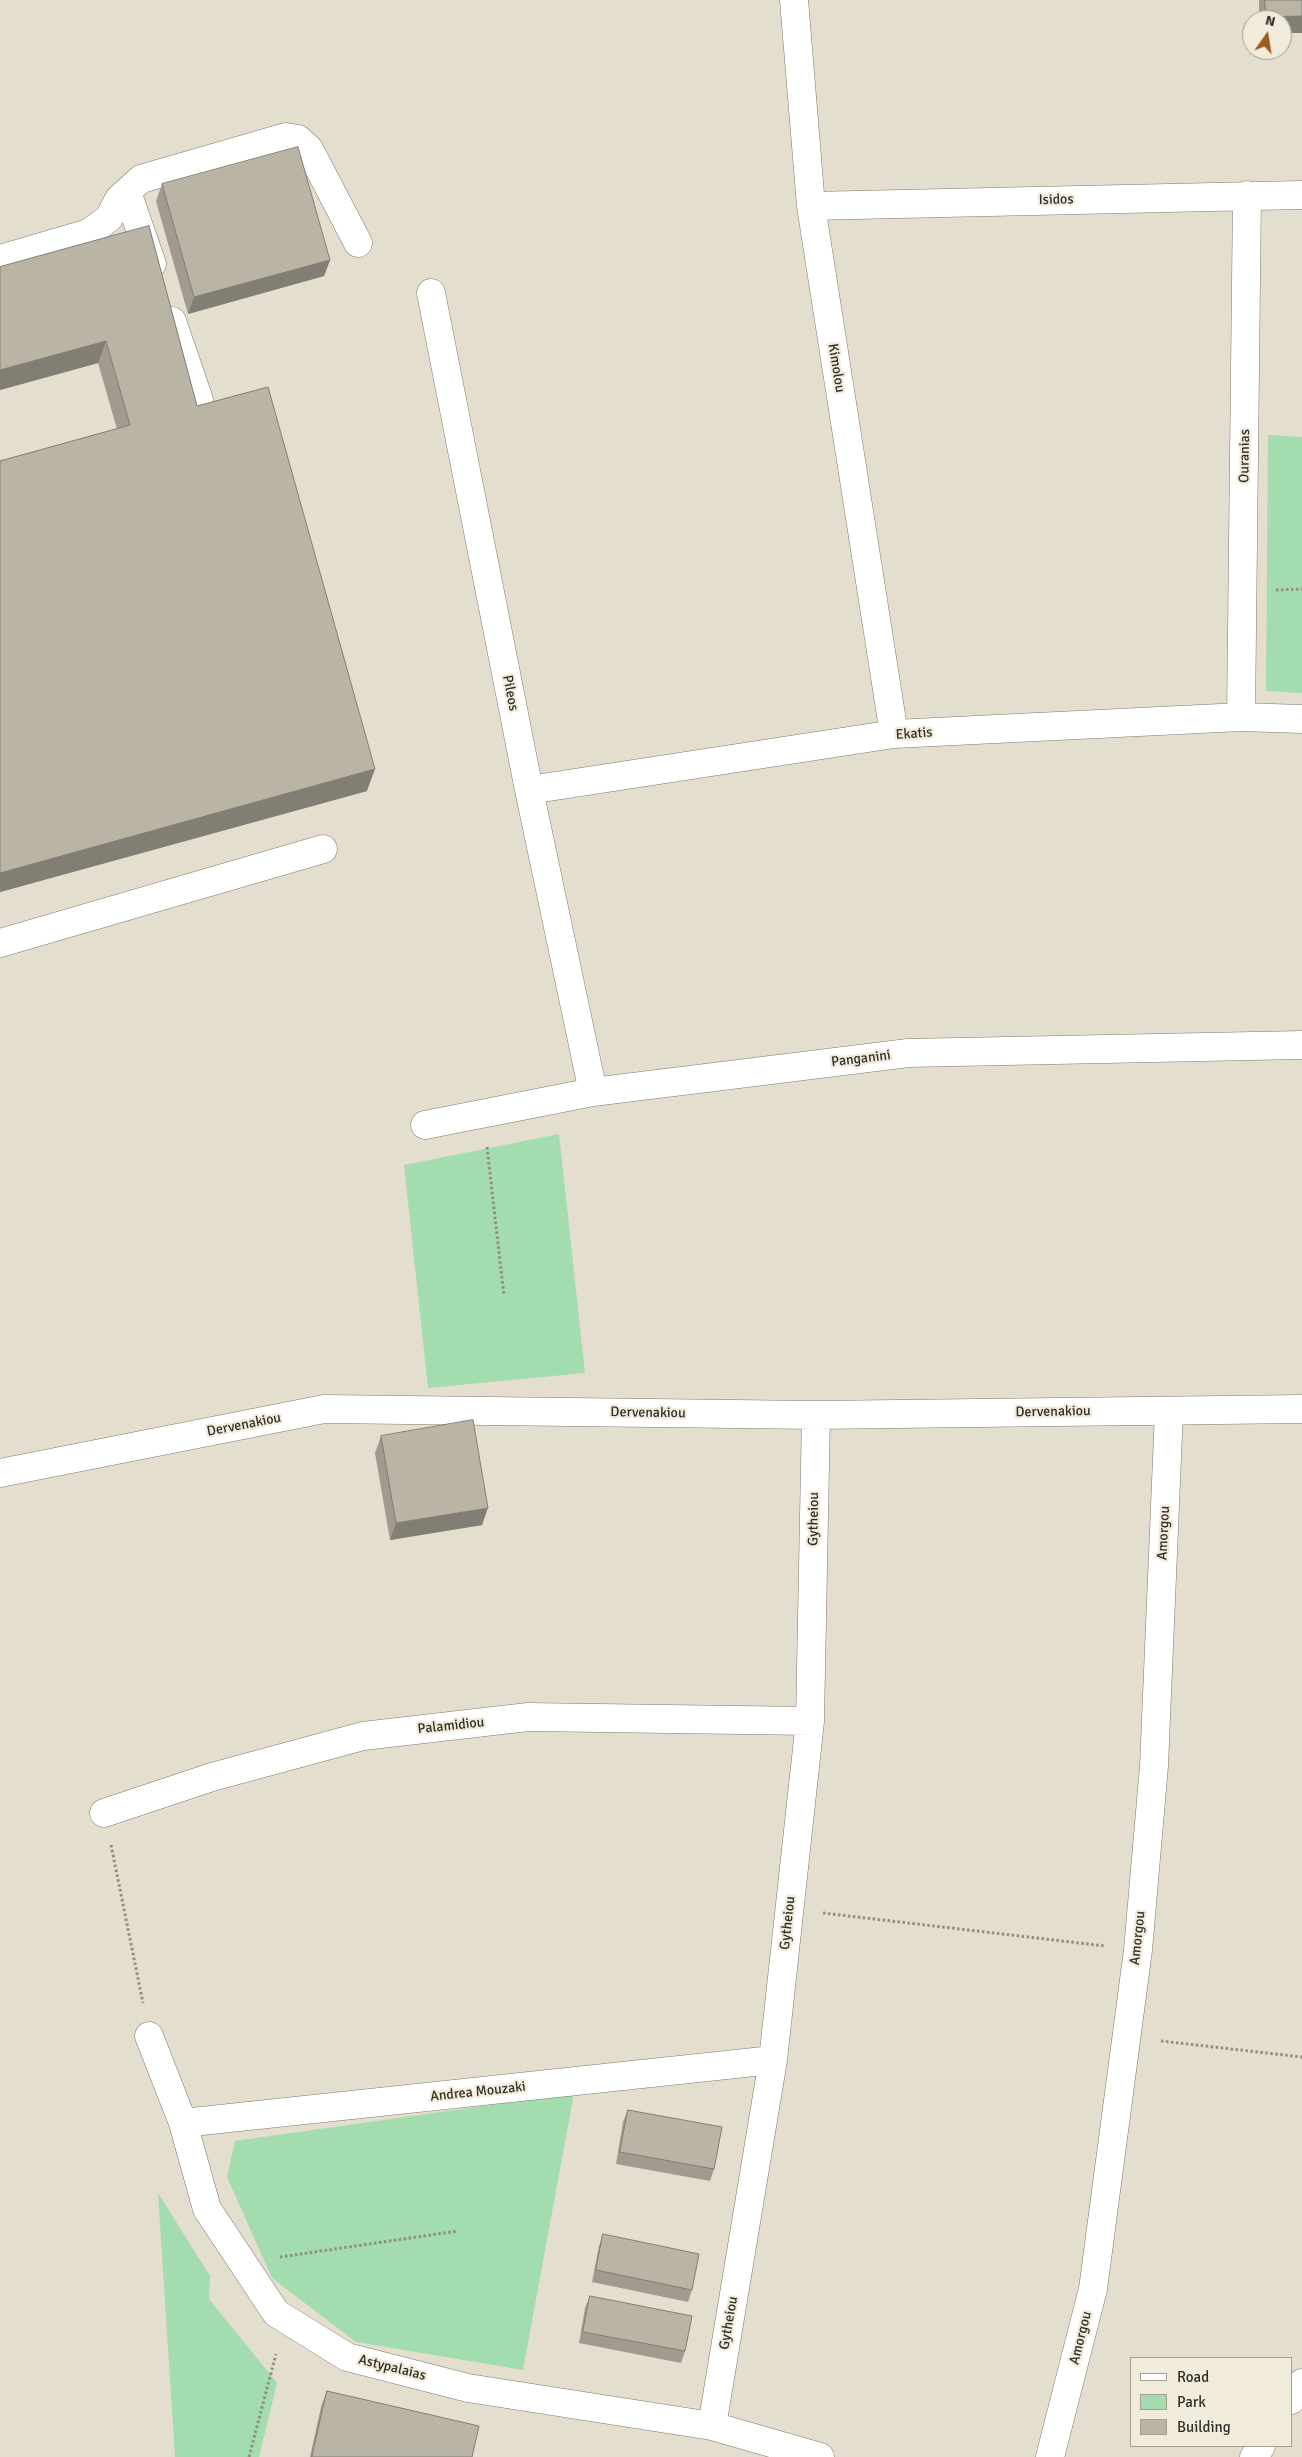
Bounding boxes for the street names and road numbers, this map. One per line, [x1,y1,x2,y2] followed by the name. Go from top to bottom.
[1038,191,1074,209] street label: Isidos
[824,342,848,394] street label: Kimolou
[1236,429,1254,483] street label: Ouranias
[498,674,522,712] street label: Pileos
[895,724,933,744] street label: Ekatis
[830,1047,892,1071] street label: Panganini
[1015,1403,1091,1421] street label: Dervenakiou
[610,1404,686,1422] street label: Dervenakiou
[205,1410,283,1440] street label: Dervenakiou
[805,1492,823,1546] street label: Gytheiou
[1154,1505,1174,1561] street label: Amorgou
[417,1714,485,1738] street label: Palamidiou
[777,1895,799,1951] street label: Gytheiou
[1127,1910,1149,1966] street label: Amorgou
[429,2079,527,2105] street label: Andrea Mouzaki
[716,2295,742,2351] street label: Gytheiou
[1066,2310,1096,2366] street label: Amorgou
[357,2352,427,2384] street label: Astypalaias

